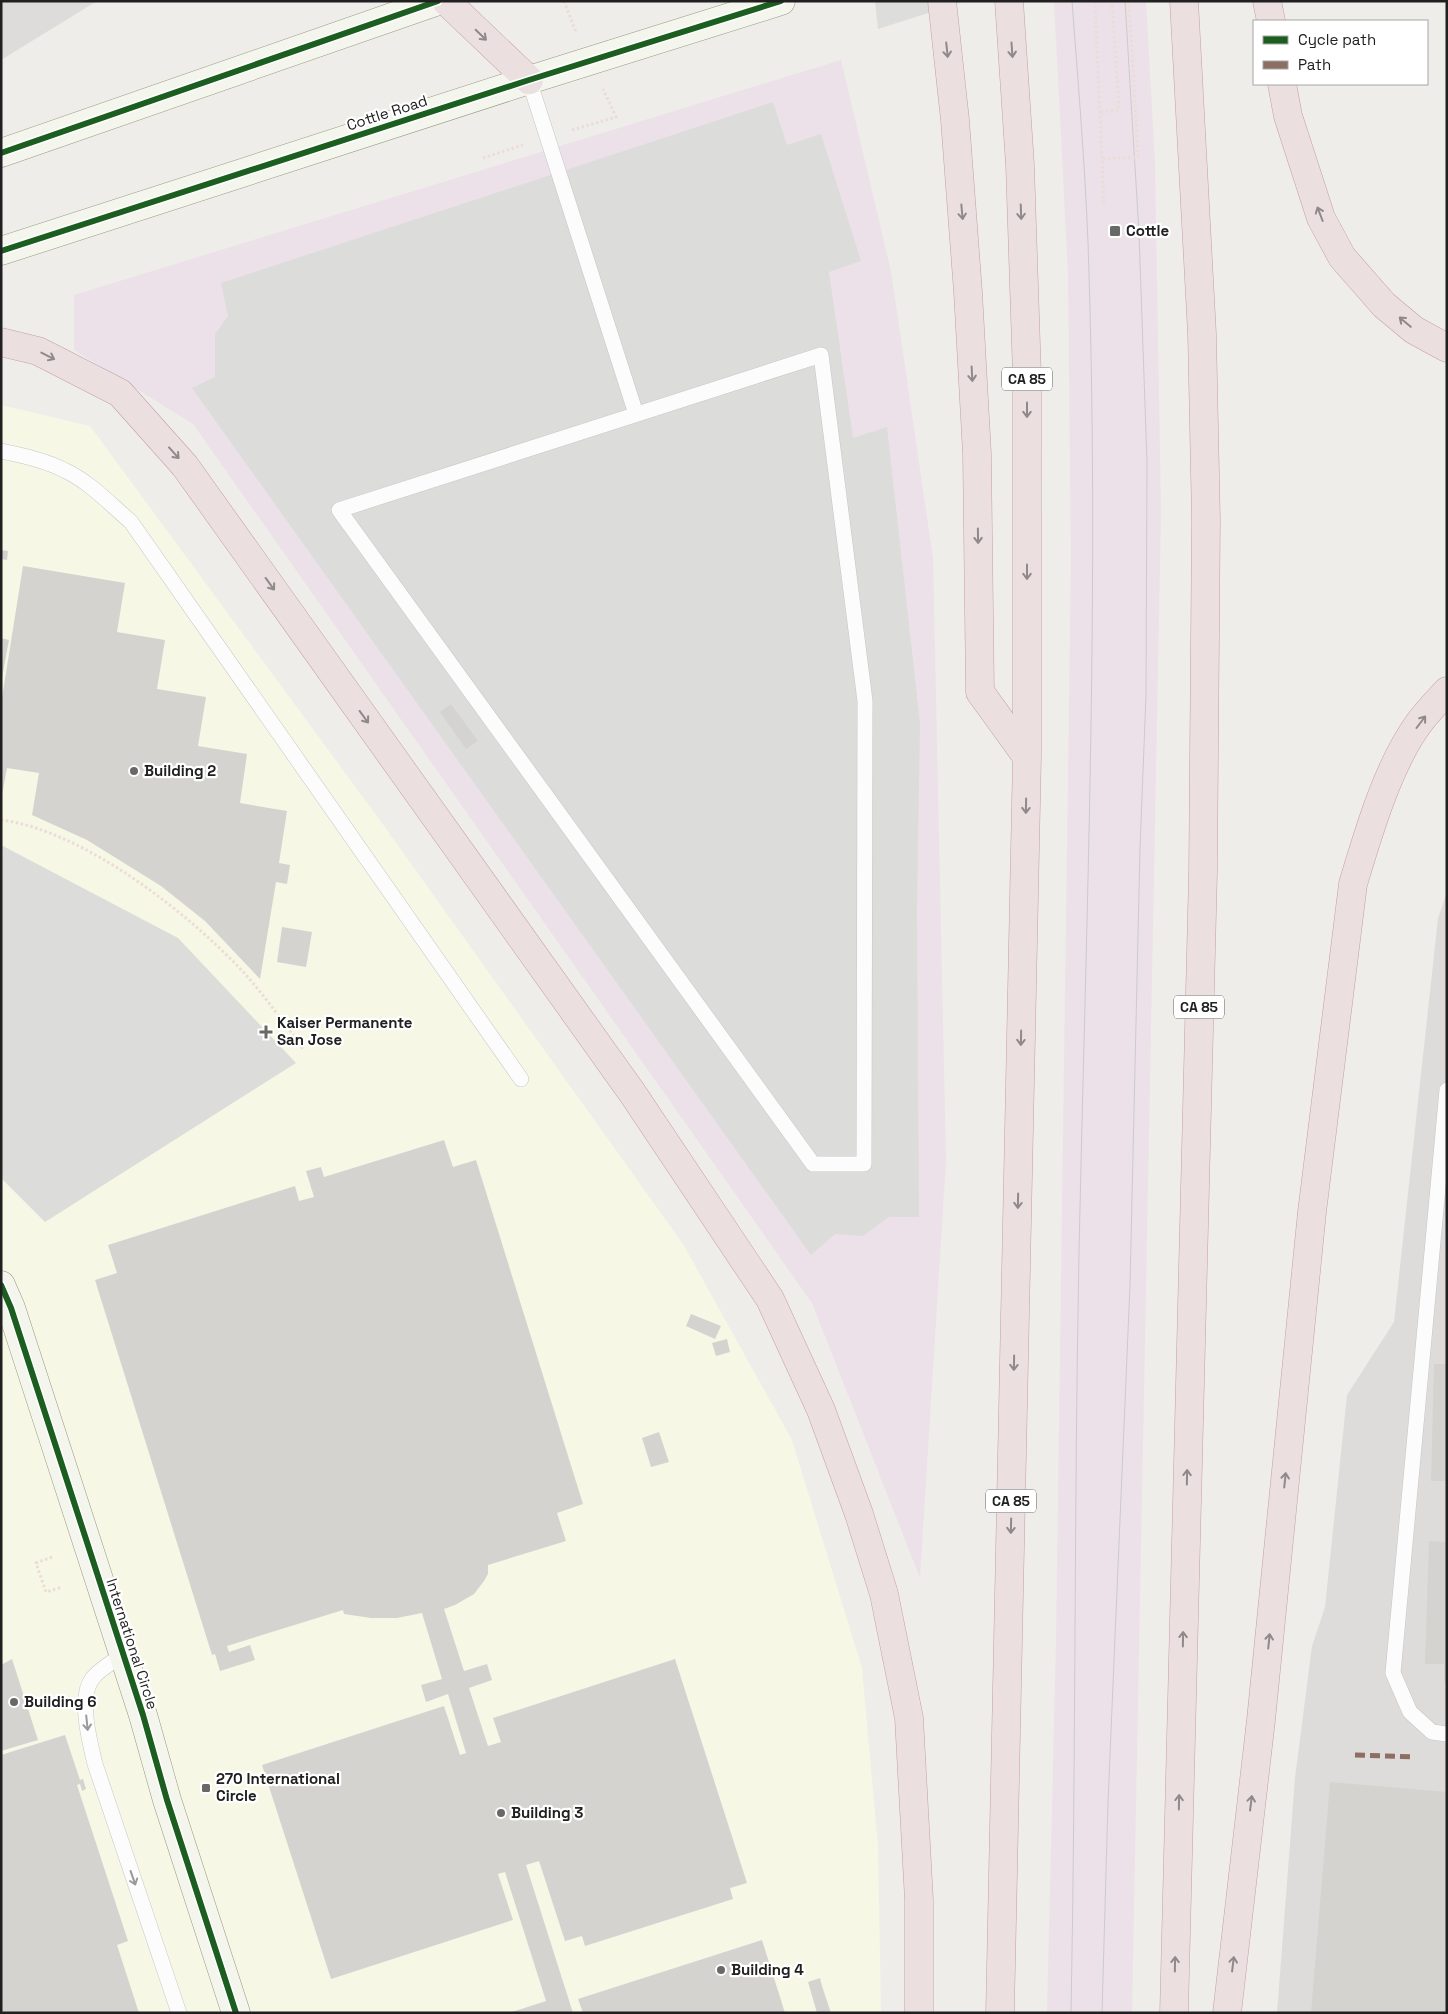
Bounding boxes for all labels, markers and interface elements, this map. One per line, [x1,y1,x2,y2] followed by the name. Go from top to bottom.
[1253,20,1428,85] legend
[475,29,487,41] one-way arrow
[1298,30,1376,49] text: Cycle path
[943,41,952,57] one-way arrow
[1007,42,1017,58] one-way arrow
[1298,55,1331,74] text: Path
[344,91,430,135] street label: Cottle Road
[957,203,967,219] one-way arrow
[1017,204,1026,220] one-way arrow
[1315,207,1324,222] one-way arrow
[1126,221,1170,240] place label: Cottle
[1108,224,1122,238] marker: Cottle
[1399,317,1412,328] one-way arrow
[40,351,55,361] one-way arrow
[968,365,977,381] one-way arrow
[1002,368,1052,390] road number: CA 85
[1022,401,1032,417] one-way arrow
[168,447,180,460] one-way arrow
[973,528,983,544] one-way arrow
[1022,564,1032,580] one-way arrow
[265,577,275,591] one-way arrow
[359,710,370,723] one-way arrow
[1416,715,1426,729] one-way arrow
[144,761,216,780] place label: Building 2
[128,765,140,777] marker: Building 2
[1022,797,1031,813] one-way arrow
[1174,996,1224,1019] road number: CA 85
[277,1013,413,1049] place label: Kaiser Permanente San Jose
[259,1025,273,1039] marker: Kaiser Permanente San Jose
[1017,1030,1026,1046] one-way arrow
[1013,1192,1023,1209] one-way arrow
[1009,1355,1019,1371] one-way arrow
[1183,1469,1192,1485] one-way arrow
[1280,1472,1290,1488] one-way arrow
[986,1490,1036,1512] road number: CA 85
[1006,1518,1015,1534] one-way arrow
[102,1576,163,1712] street label: International Circle
[1179,1631,1188,1647] one-way arrow
[1264,1634,1273,1650] one-way arrow
[24,1692,97,1711] place label: Building 6
[8,1696,20,1708] marker: Building 6
[83,1714,92,1730] one-way arrow
[216,1769,340,1805] place label: 270 International Circle
[200,1782,212,1794] marker: 270 International Circle
[1174,1794,1184,1810] one-way arrow
[1246,1795,1256,1811] one-way arrow
[511,1803,583,1822] place label: Building 3
[495,1807,507,1819] marker: Building 3
[129,1870,139,1886] one-way arrow
[1170,1956,1180,1972] one-way arrow
[1228,1957,1238,1973] one-way arrow
[731,1960,804,1979] place label: Building 4
[715,1964,727,1976] marker: Building 4

